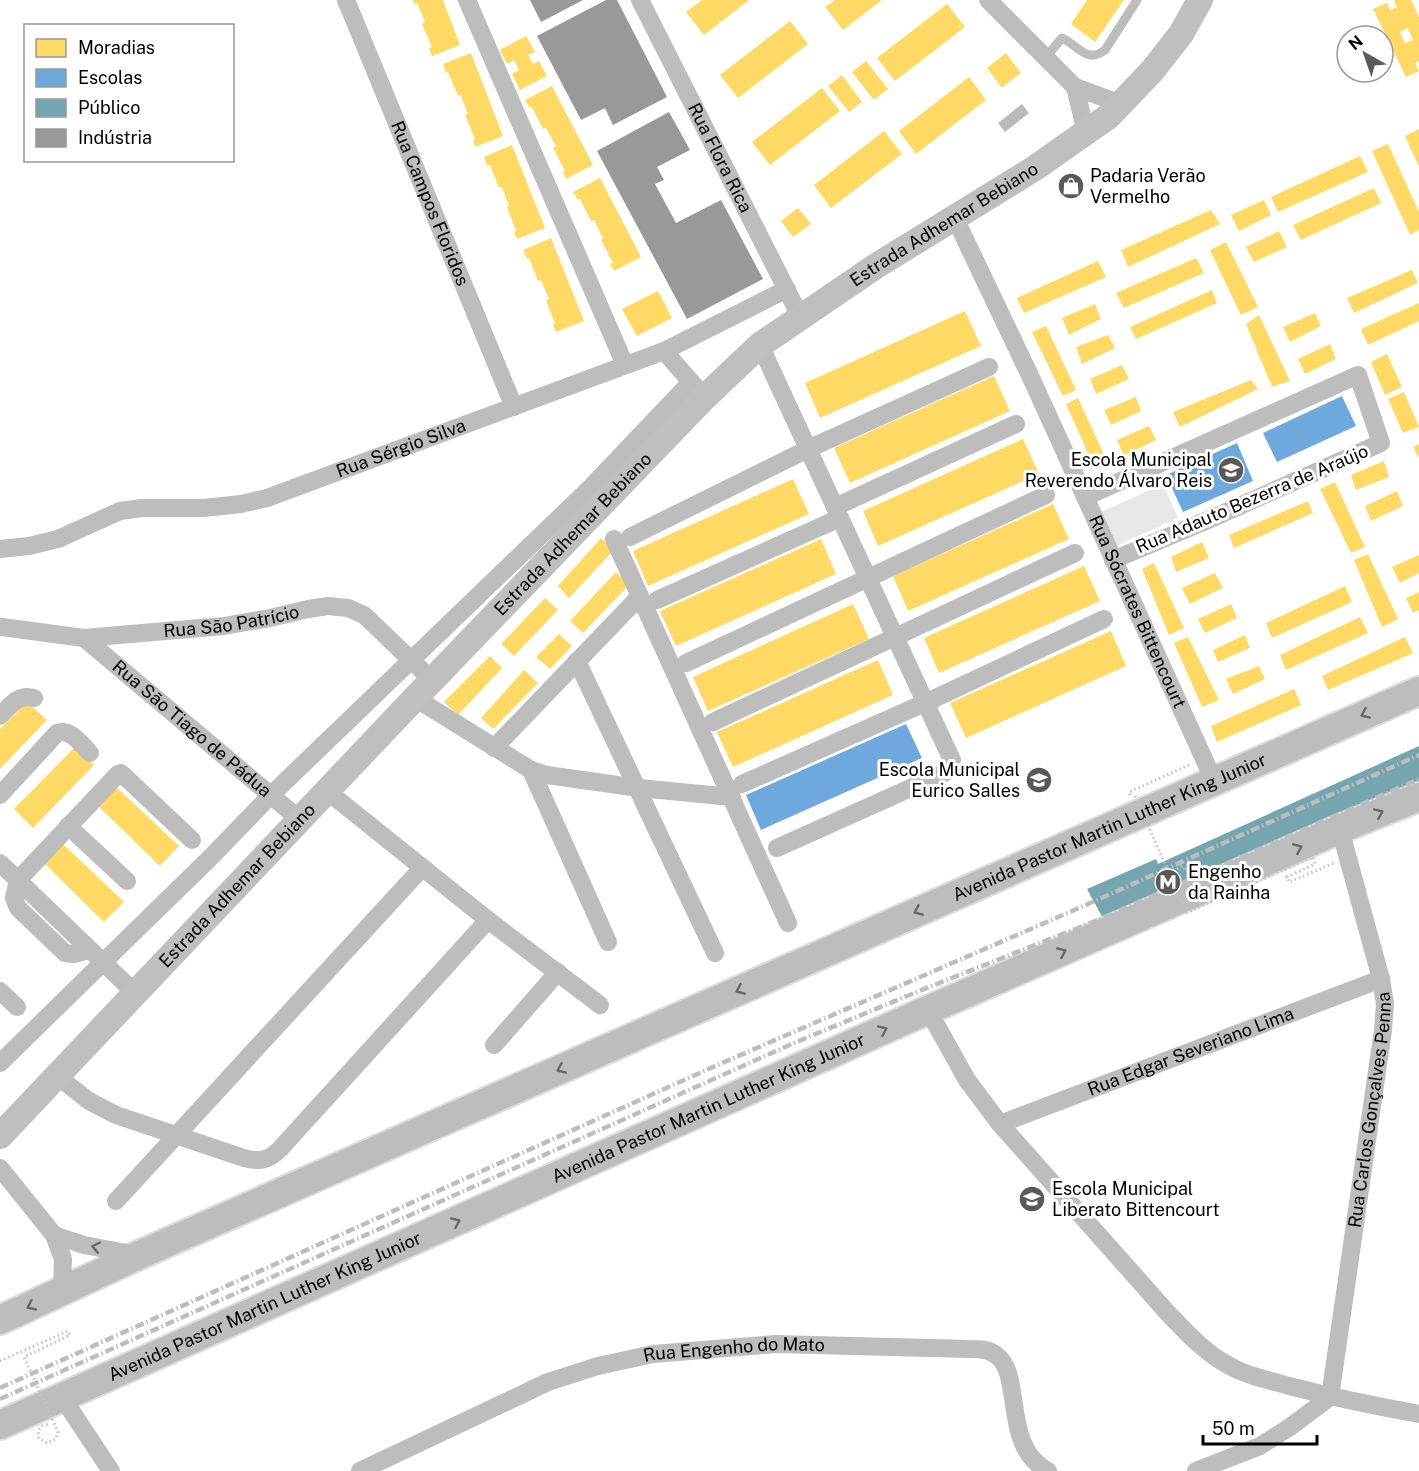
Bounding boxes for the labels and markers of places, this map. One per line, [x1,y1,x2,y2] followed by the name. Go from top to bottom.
[1090,165,1206,207] place label: Padaria Verão Vermelho
[1056,171,1086,201] shop icon: Padaria Verão Vermelho
[1025,449,1212,491] place label: Escola Municipal Reverendo Álvaro Reis
[1216,455,1246,485] school or university icon: Escola Municipal Reverendo Álvaro Reis
[879,759,1020,801] place label: Escola Municipal Eurico Salles
[1024,765,1054,795] school or university icon: Escola Municipal Eurico Salles
[1188,861,1270,903] place label: Engenho da Rainha
[1153,867,1183,897] metro station icon: Engenho da Rainha
[1052,1178,1220,1220] place label: Escola Municipal Liberato Bittencourt
[1017,1184,1047,1214] school or university icon: Escola Municipal Liberato Bittencourt

